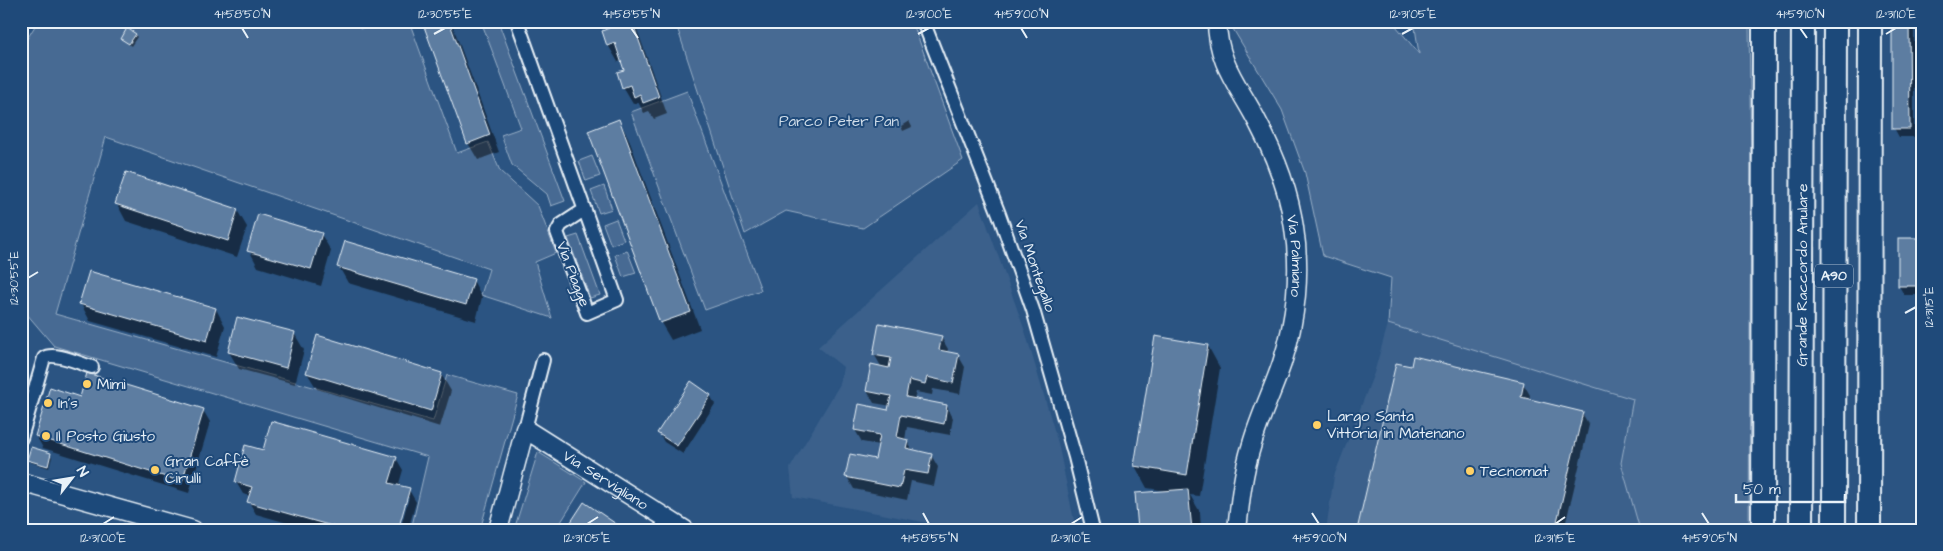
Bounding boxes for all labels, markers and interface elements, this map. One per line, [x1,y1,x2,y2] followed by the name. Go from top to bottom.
[214,6,271,23] text: 41°58'50"N
[418,6,472,23] text: 12°30'55"E
[602,6,660,23] text: 41°58'55"N
[906,6,952,23] text: 12°31'00"E
[993,6,1049,23] text: 41°59'00"N
[1390,6,1436,23] text: 12°31'05"E
[1775,6,1825,23] text: 41°59'10"N
[1876,6,1916,23] text: 12°31'10"E
[779,111,900,132] park label: Parco Peter Pan
[1791,183,1813,367] street label: Grande Raccordo Anulare
[1282,213,1308,298] street label: Via Palmiano
[1008,217,1061,316] street label: Via Montegallo
[550,238,595,310] street label: Via Piagge
[6,251,23,305] text: 12°30'55"E
[1815,264,1853,288] road number: A90
[1921,287,1938,327] text: 12°31'15"E
[97,374,126,395] place label: Mimì
[81,378,93,390] marker: Mimì
[58,393,78,414] place label: In's
[42,397,54,409] marker: In's
[1327,406,1465,444] place label: Largo Santa Vittoria in Matenano
[1311,419,1323,431] marker: Largo Santa Vittoria in Matenano
[56,426,156,447] place label: Il Posto Giusto
[40,430,52,442] marker: Il Posto Giusto
[559,445,653,515] street label: Via Servigliano
[165,451,249,489] place label: Gran Caffè Cirulli
[48,454,98,504] north arrow
[1480,461,1548,482] place label: Tecnomat
[71,463,93,481] text: N
[149,464,161,476] marker: Gran Caffè Cirulli
[1464,465,1476,477] marker: Tecnomat
[1736,471,1844,503] scale bar
[1743,479,1781,500] text: 50 m
[80,530,126,547] text: 12°31'00"E
[564,530,610,547] text: 12°31'05"E
[900,530,958,547] text: 41°58'55"N
[1051,530,1091,547] text: 12°31'10"E
[1291,530,1347,547] text: 41°59'00"N
[1535,530,1575,547] text: 12°31'15"E
[1681,530,1737,547] text: 41°59'05"N

